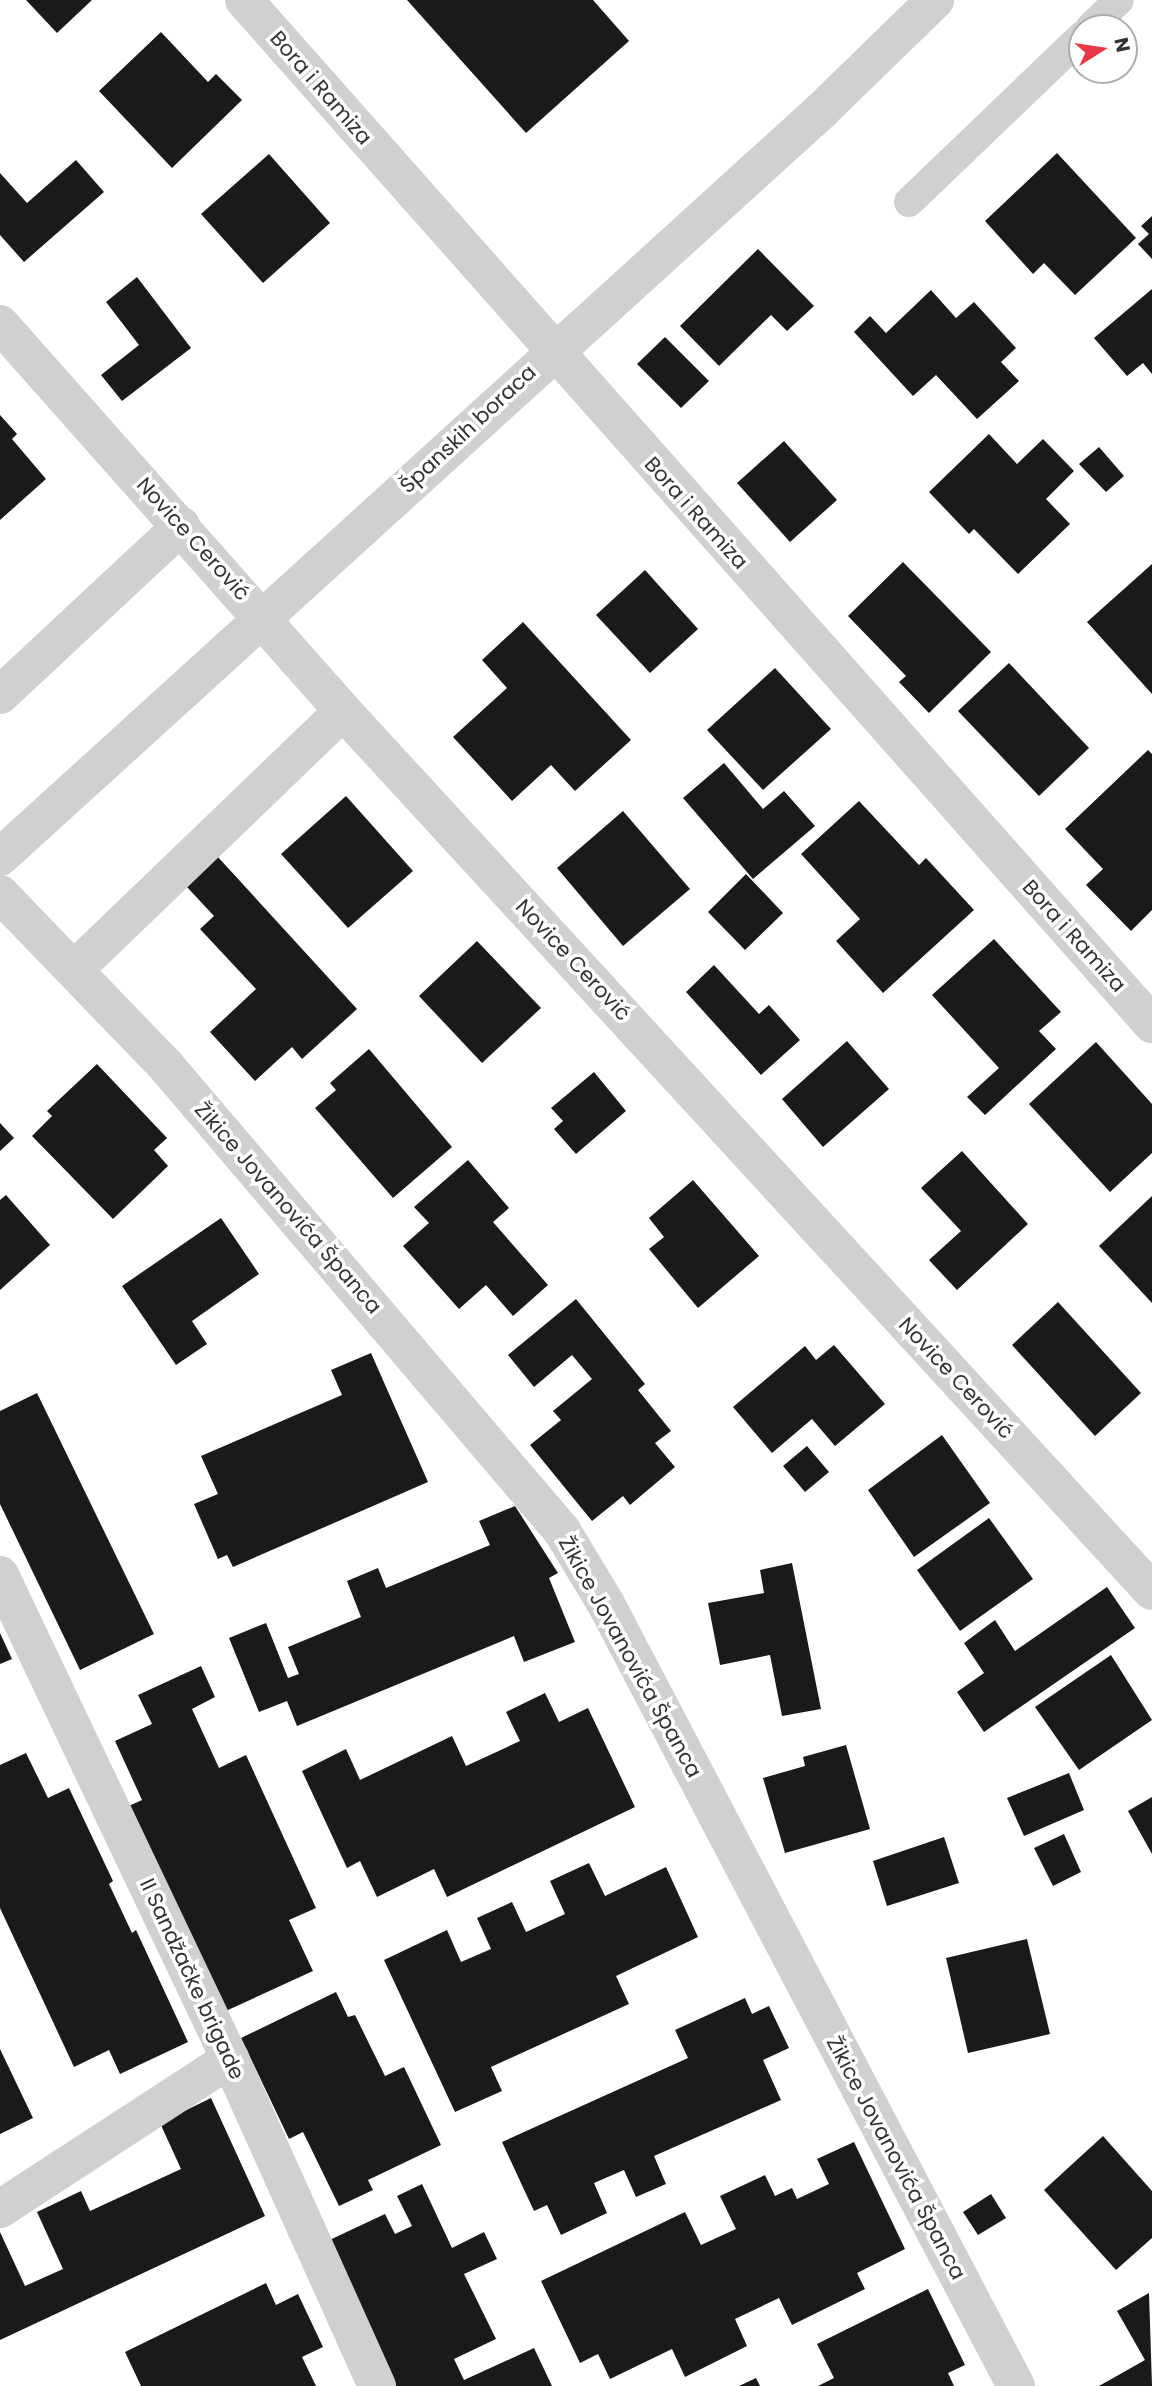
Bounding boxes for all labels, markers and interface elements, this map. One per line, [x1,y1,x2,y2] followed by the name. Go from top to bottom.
[1068,14,1138,84] north arrow
[265,26,377,150] street label: Bora i Ramiza
[1107,35,1137,55] text: N
[395,360,541,498] street label: Španskih boraca
[639,452,753,574] street label: Bora i Ramiza
[131,472,255,606] street label: Novice Cerović
[1017,875,1131,997] street label: Bora i Ramiza
[510,894,636,1026] street label: Novice Cerović
[189,1097,387,1319] street label: Žikice Jovanovića Španca
[893,1312,1019,1444] street label: Novice Cerović
[553,1532,707,1782] street label: Žikice Jovanovića Španca
[134,1875,250,2083] street label: II Sandžačke brigade
[821,2032,971,2284] street label: Žikice Jovanovića Španca

